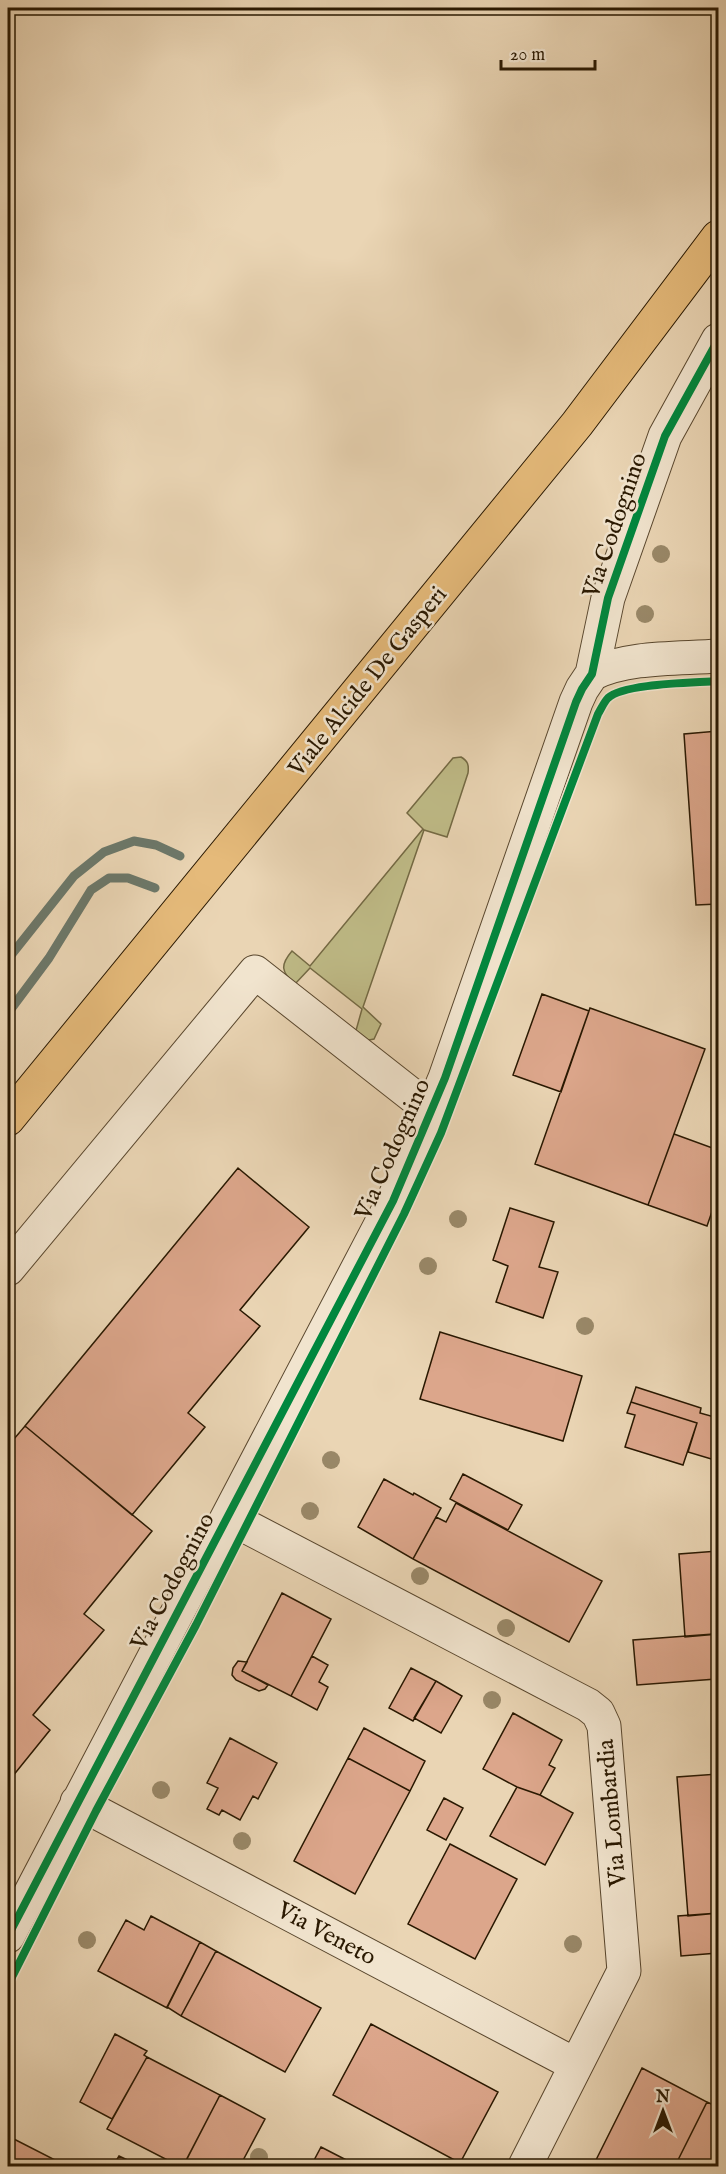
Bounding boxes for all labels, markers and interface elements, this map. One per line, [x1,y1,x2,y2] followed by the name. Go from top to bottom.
[501,33,596,71] scale bar
[510,44,545,67] text: 20 m
[576,449,655,603] street label: Via Codognino
[281,580,455,784] street label: Viale Alcide De Gasperi
[348,1074,438,1226] street label: Via Codognino
[124,1507,223,1657] street label: Via Codognino
[591,1737,634,1889] street label: Via Lombardia
[270,1895,381,1973] street label: Via Veneto
[633,2081,693,2141] north arrow
[655,2088,670,2108] text: N

